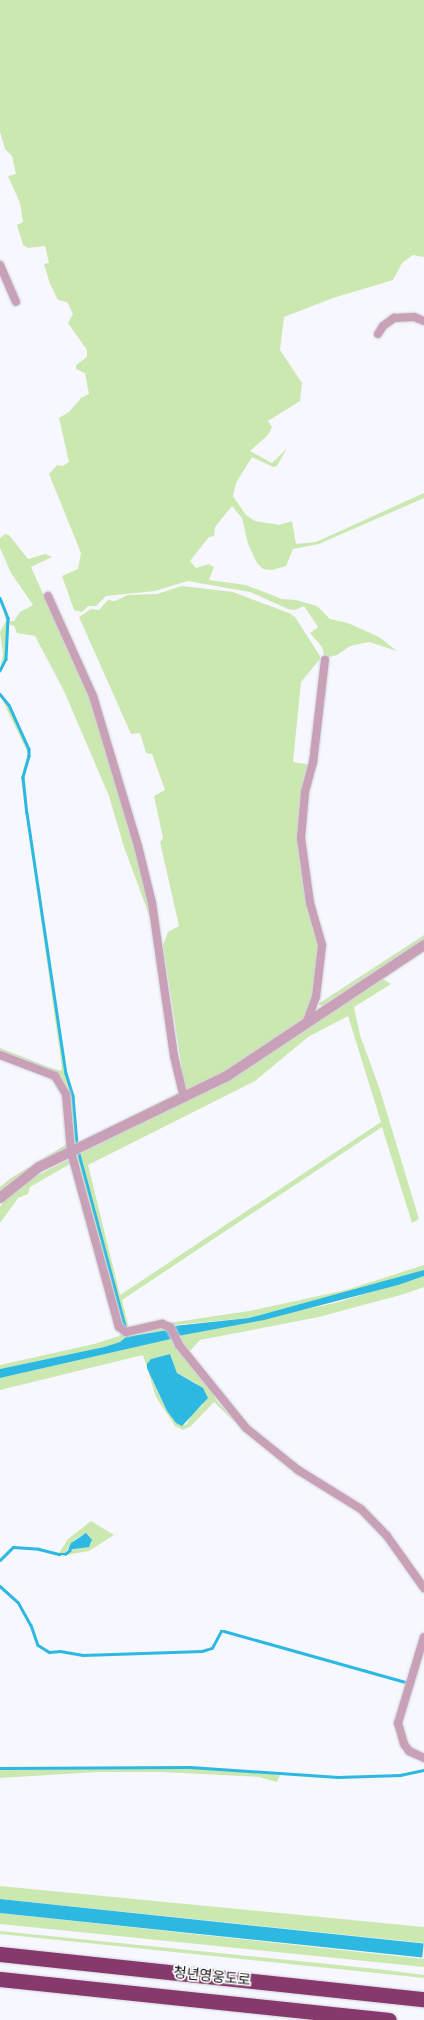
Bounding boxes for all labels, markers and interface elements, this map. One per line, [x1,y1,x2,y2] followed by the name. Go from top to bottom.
[173,1964,251,1988] street label: 청년영웅도로

